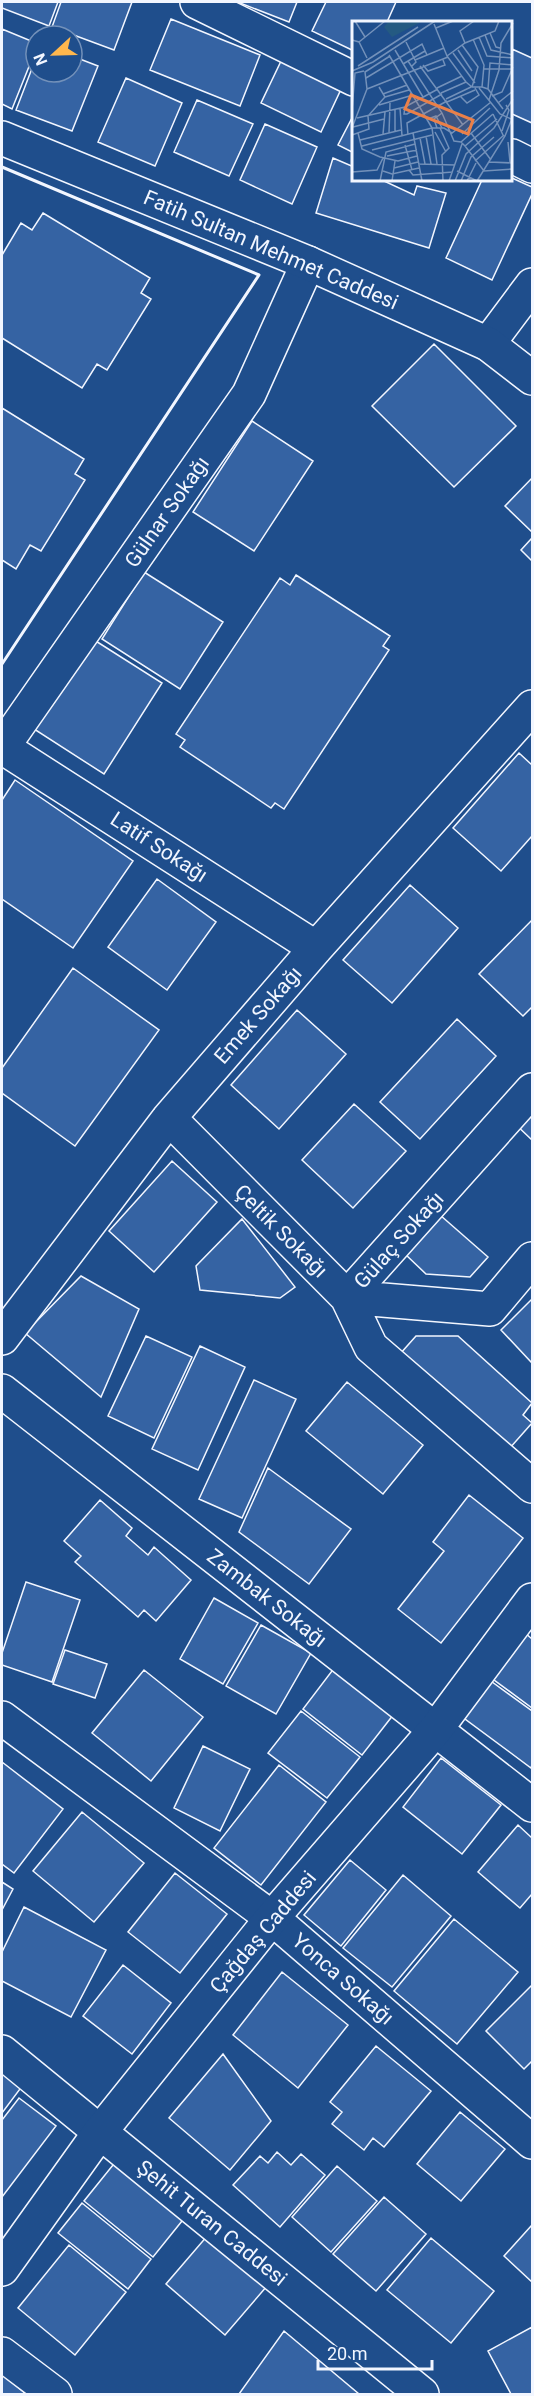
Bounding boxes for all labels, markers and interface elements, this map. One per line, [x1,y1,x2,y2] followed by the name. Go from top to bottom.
[352,21,513,182] inset map
[24,24,84,84] north arrow
[30,51,51,68] text: N
[140,185,402,315] street label: Fatih Sultan Mehmet Caddesi
[120,452,214,572] street label: Gülnar Sokağı
[106,807,212,887] street label: Latif Sokağı
[209,962,307,1068] street label: Emek Sokağı
[230,1180,332,1282] street label: Çeltik Sokağı
[349,1187,449,1293] street label: Gülaç Sokağı
[202,1544,332,1652] street label: Zambak Sokağı
[205,1866,321,1998] street label: Çağdaş Caddesi
[287,1928,399,2030] street label: Yonca Sokağı
[132,2155,292,2291] street label: Şehit Turan Caddesi
[318,2333,432,2371] scale bar
[327,2343,367,2364] text: 20 m

